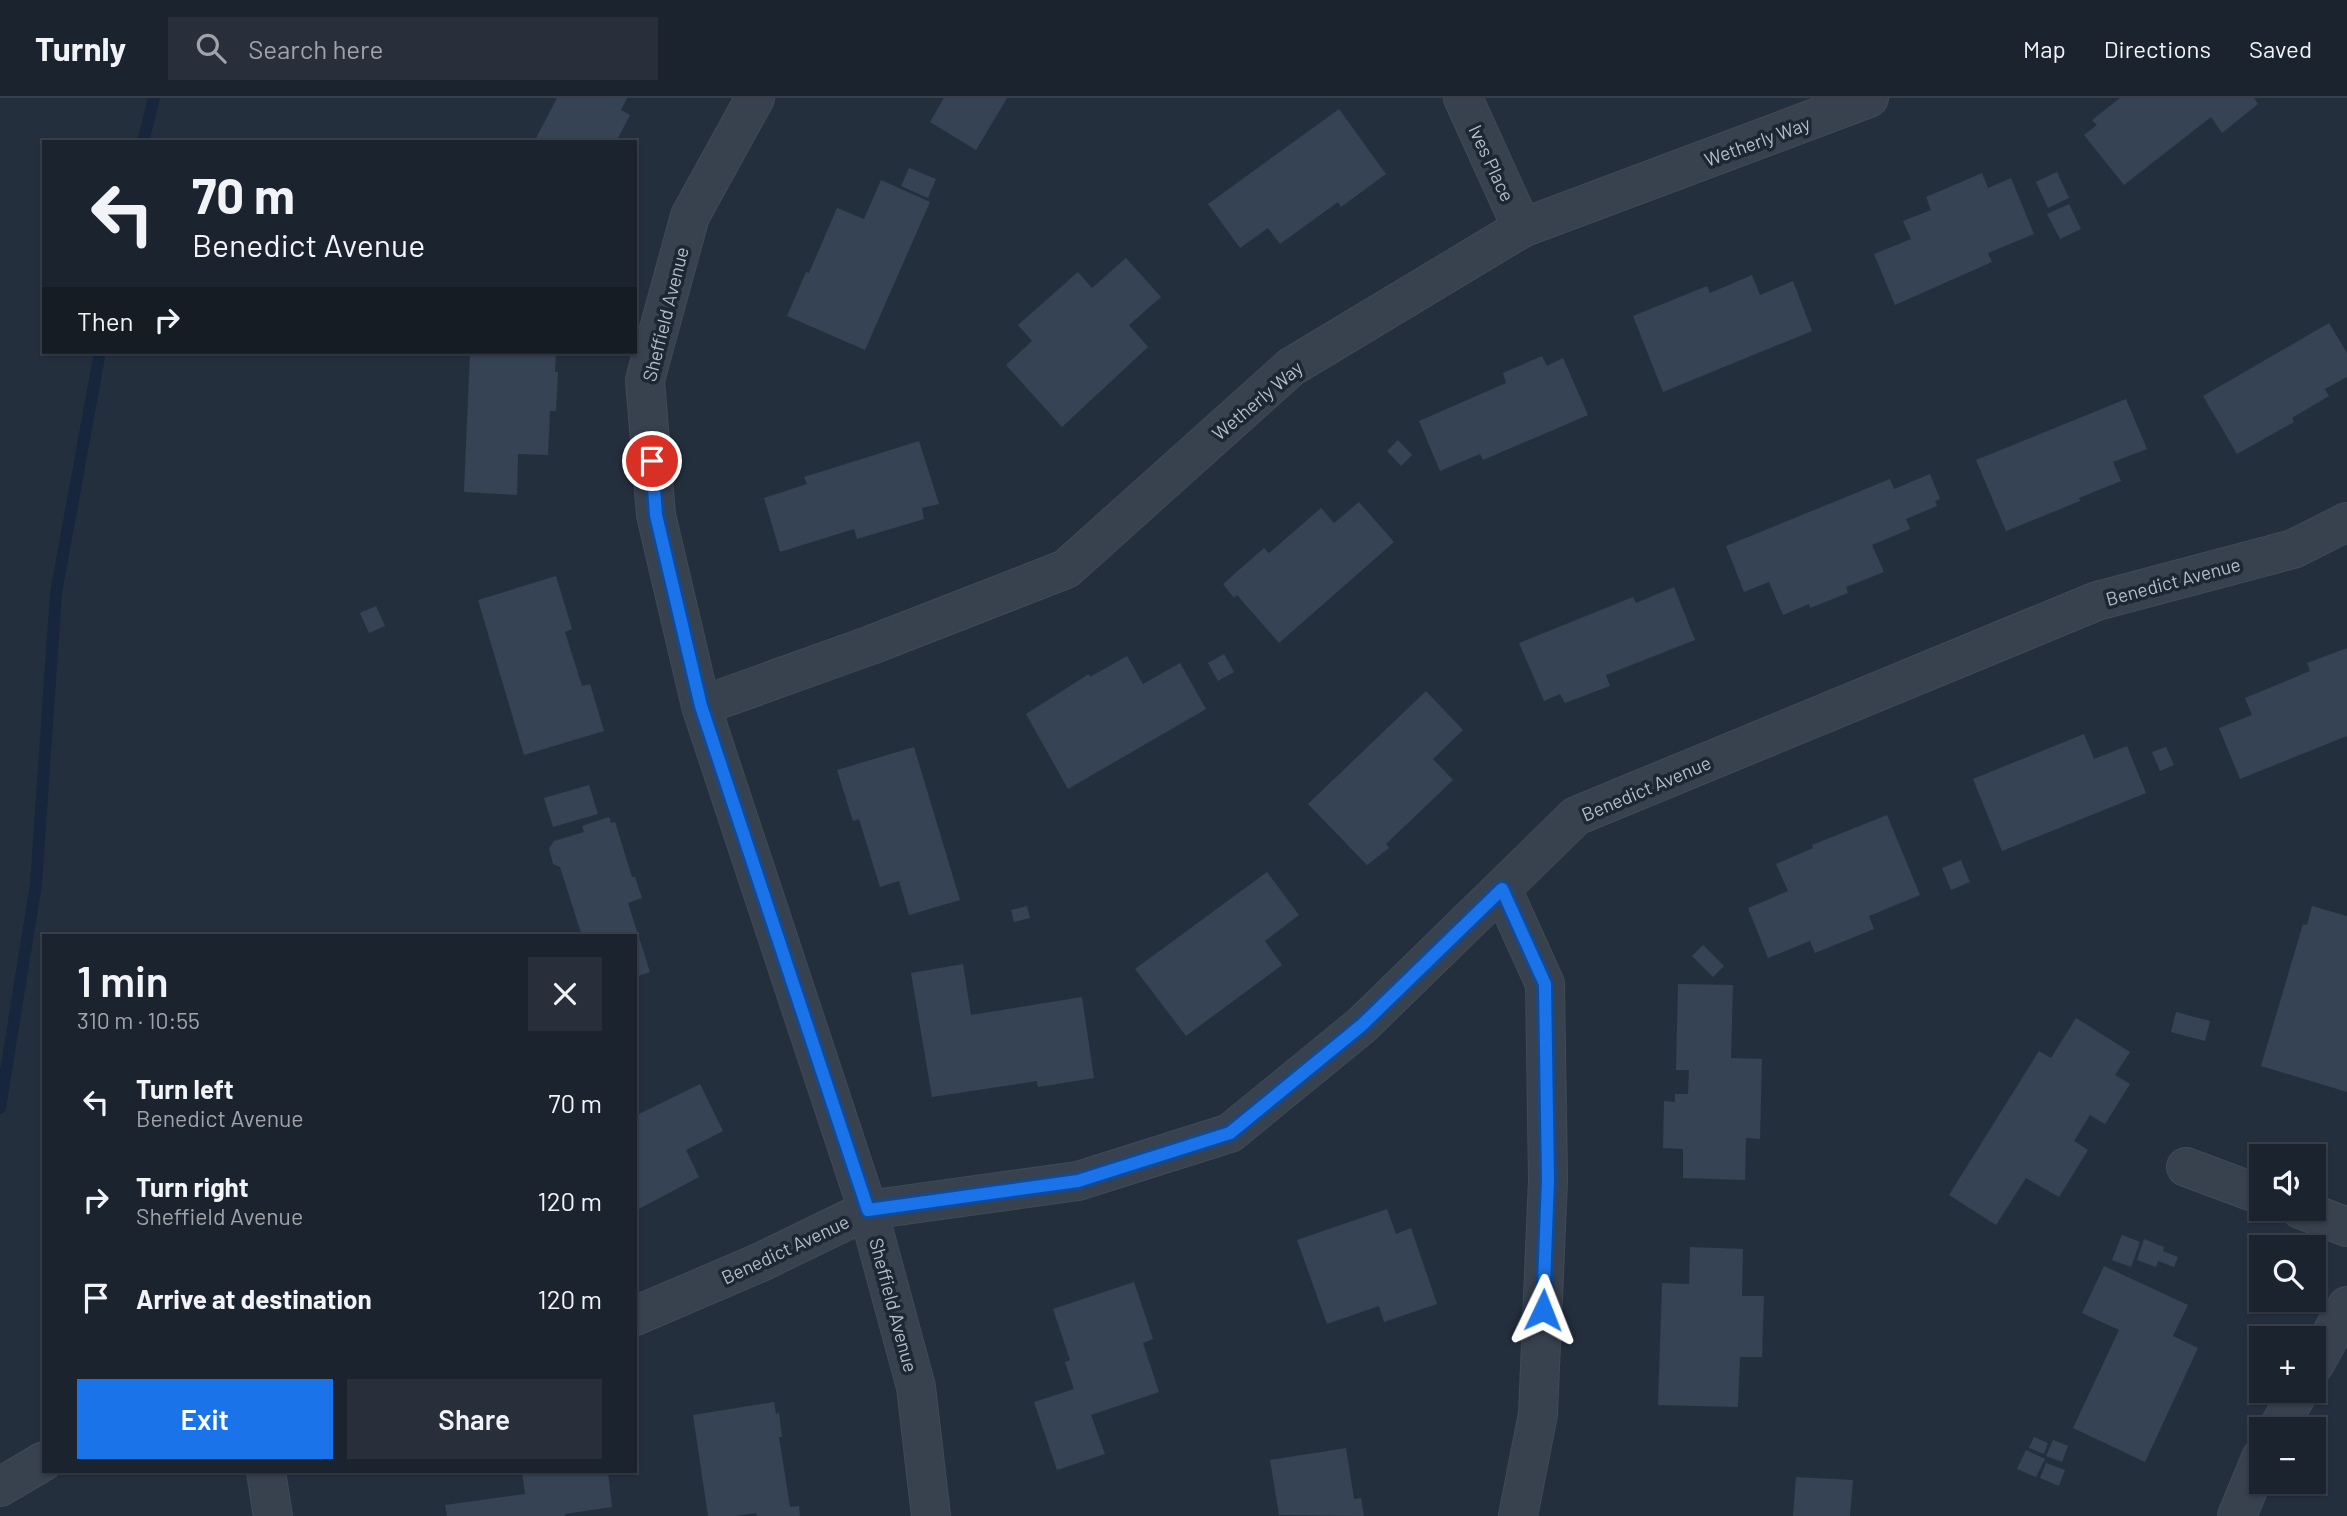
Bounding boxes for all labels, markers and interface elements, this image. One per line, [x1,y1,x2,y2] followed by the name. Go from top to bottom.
[168,17,658,80] search box
[35,28,126,68] text: Turnly
[192,29,230,67] icon: search
[248,33,383,64] text: Search here
[2023,34,2066,63] text: Map
[2104,34,2211,63] text: Directions
[2249,34,2312,63] text: Saved
[1701,111,1813,171] street label: Wetherly Way
[1464,121,1520,205] street label: Ives Place
[192,165,295,224] text: 70 m
[77,168,168,259] icon: left
[192,225,425,263] text: Benedict Avenue
[637,244,693,384] street label: Sheffield Avenue
[148,301,186,339] icon: right
[77,305,134,336] text: Then
[1207,355,1307,444] street label: Wetherly Way
[622,431,682,491] pin
[633,442,671,480] icon: arrive
[2103,552,2243,610] street label: Benedict Avenue
[1578,750,1714,826] street label: Benedict Avenue
[77,955,169,1005] text: 1 min
[528,957,602,1031] button: close
[77,1006,200,1034] text: 310 m · 10:55
[136,1073,234,1104] text: Turn left
[77,1083,115,1121] icon: left
[548,1087,602,1118] text: 70 m
[136,1104,304,1132] text: Benedict Avenue
[2249,1144,2326,1494] map controls
[2249,1144,2326,1221] button: sound
[136,1171,249,1202] text: Turn right
[77,1181,115,1219] icon: right
[538,1185,602,1216] text: 120 m
[136,1202,303,1230] text: Sheffield Avenue
[717,1209,853,1289] street label: Benedict Avenue
[865,1235,923,1375] street label: Sheffield Avenue
[2249,1235,2326,1312] button: search
[1506,1273,1580,1347] position arrow
[77,1279,115,1317] icon: arrive
[136,1283,372,1314] text: Arrive at destination
[538,1283,602,1314] text: 120 m
[2249,1326,2326,1403] button: +
[77,1379,333,1459] button: Exit
[347,1379,602,1459] button: Share
[2249,1417,2326,1494] button: −

